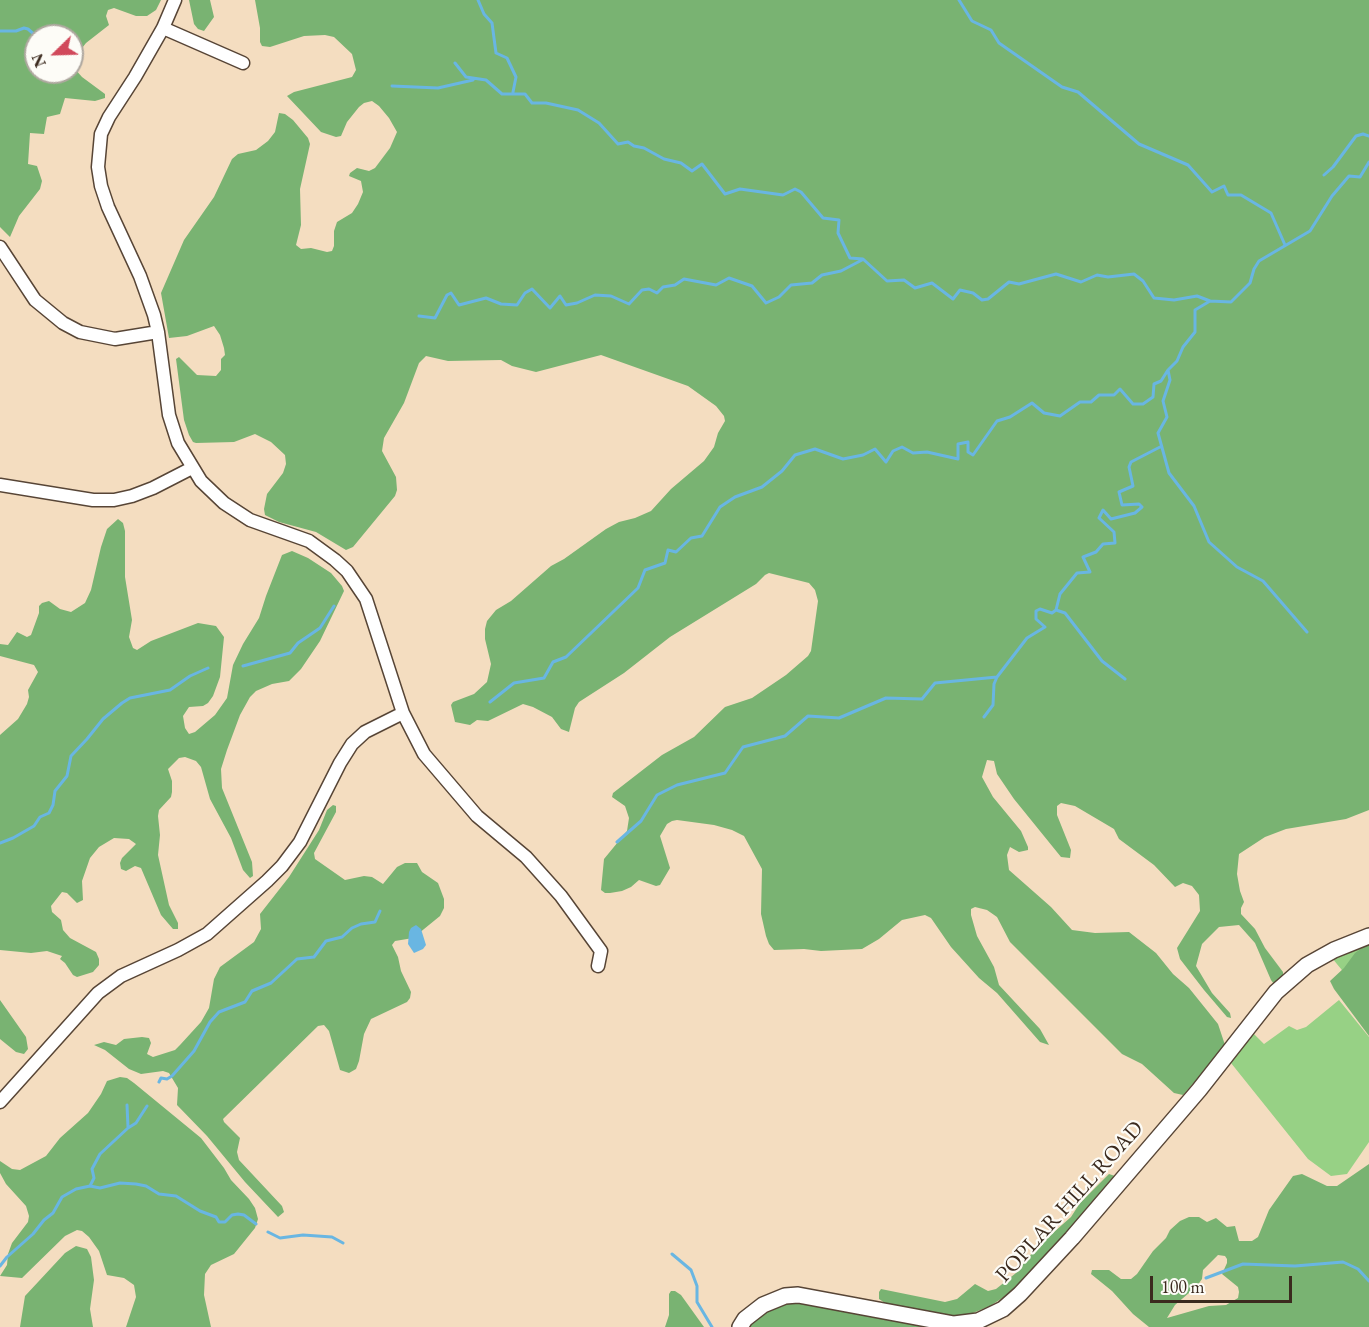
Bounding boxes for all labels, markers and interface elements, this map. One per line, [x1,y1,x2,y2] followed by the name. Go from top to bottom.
[24,24,84,84] north arrow
[27,50,51,71] text: N
[991,1116,1149,1288] street label: POPLAR HILL ROAD
[1153,1264,1296,1302] scale bar
[1161,1275,1205,1298] text: 100 m

